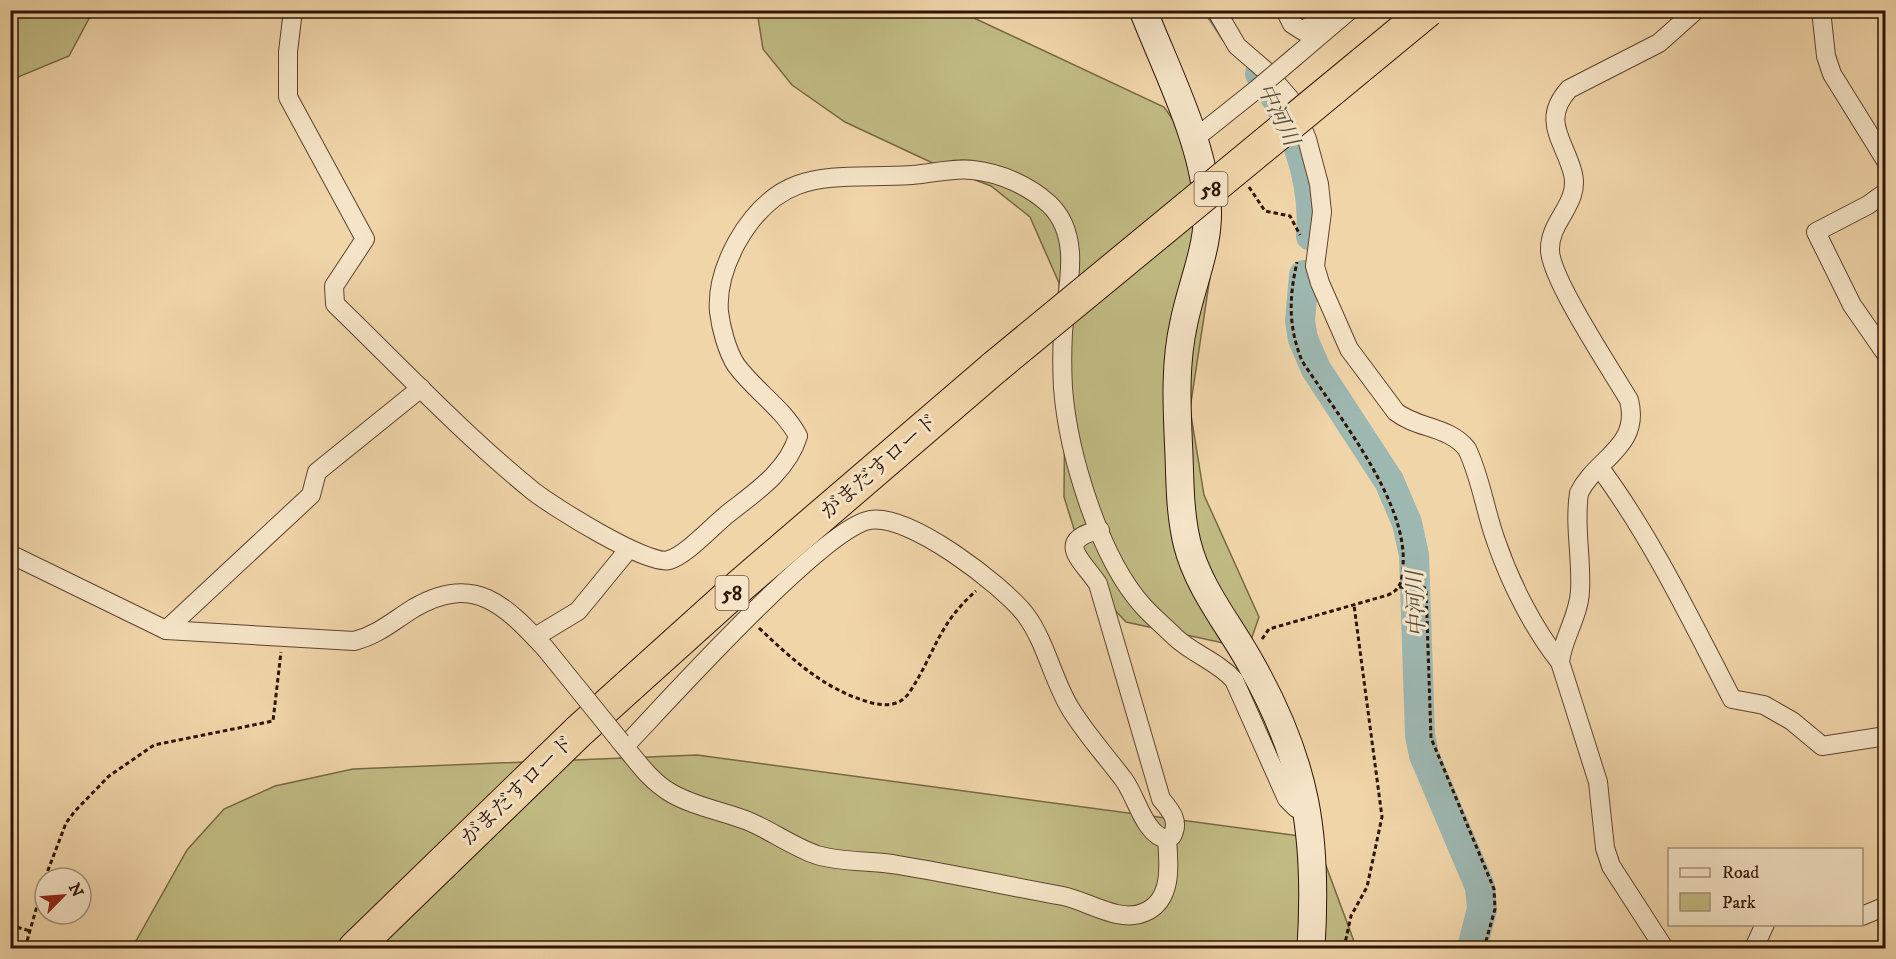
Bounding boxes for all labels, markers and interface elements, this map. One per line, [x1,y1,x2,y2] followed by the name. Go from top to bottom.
[1251,79,1305,152] water label: 中河川
[1194,172,1228,206] road number: 58
[816,409,944,525] street label: がまだすロード
[1402,569,1431,637] water label: 中河川
[716,576,748,610] road number: 58
[456,730,580,851] street label: がまだすロード
[1668,848,1863,926] legend
[1722,862,1759,884] text: Road
[33,866,93,926] north arrow
[64,880,88,900] text: N
[1722,892,1756,914] text: Park

